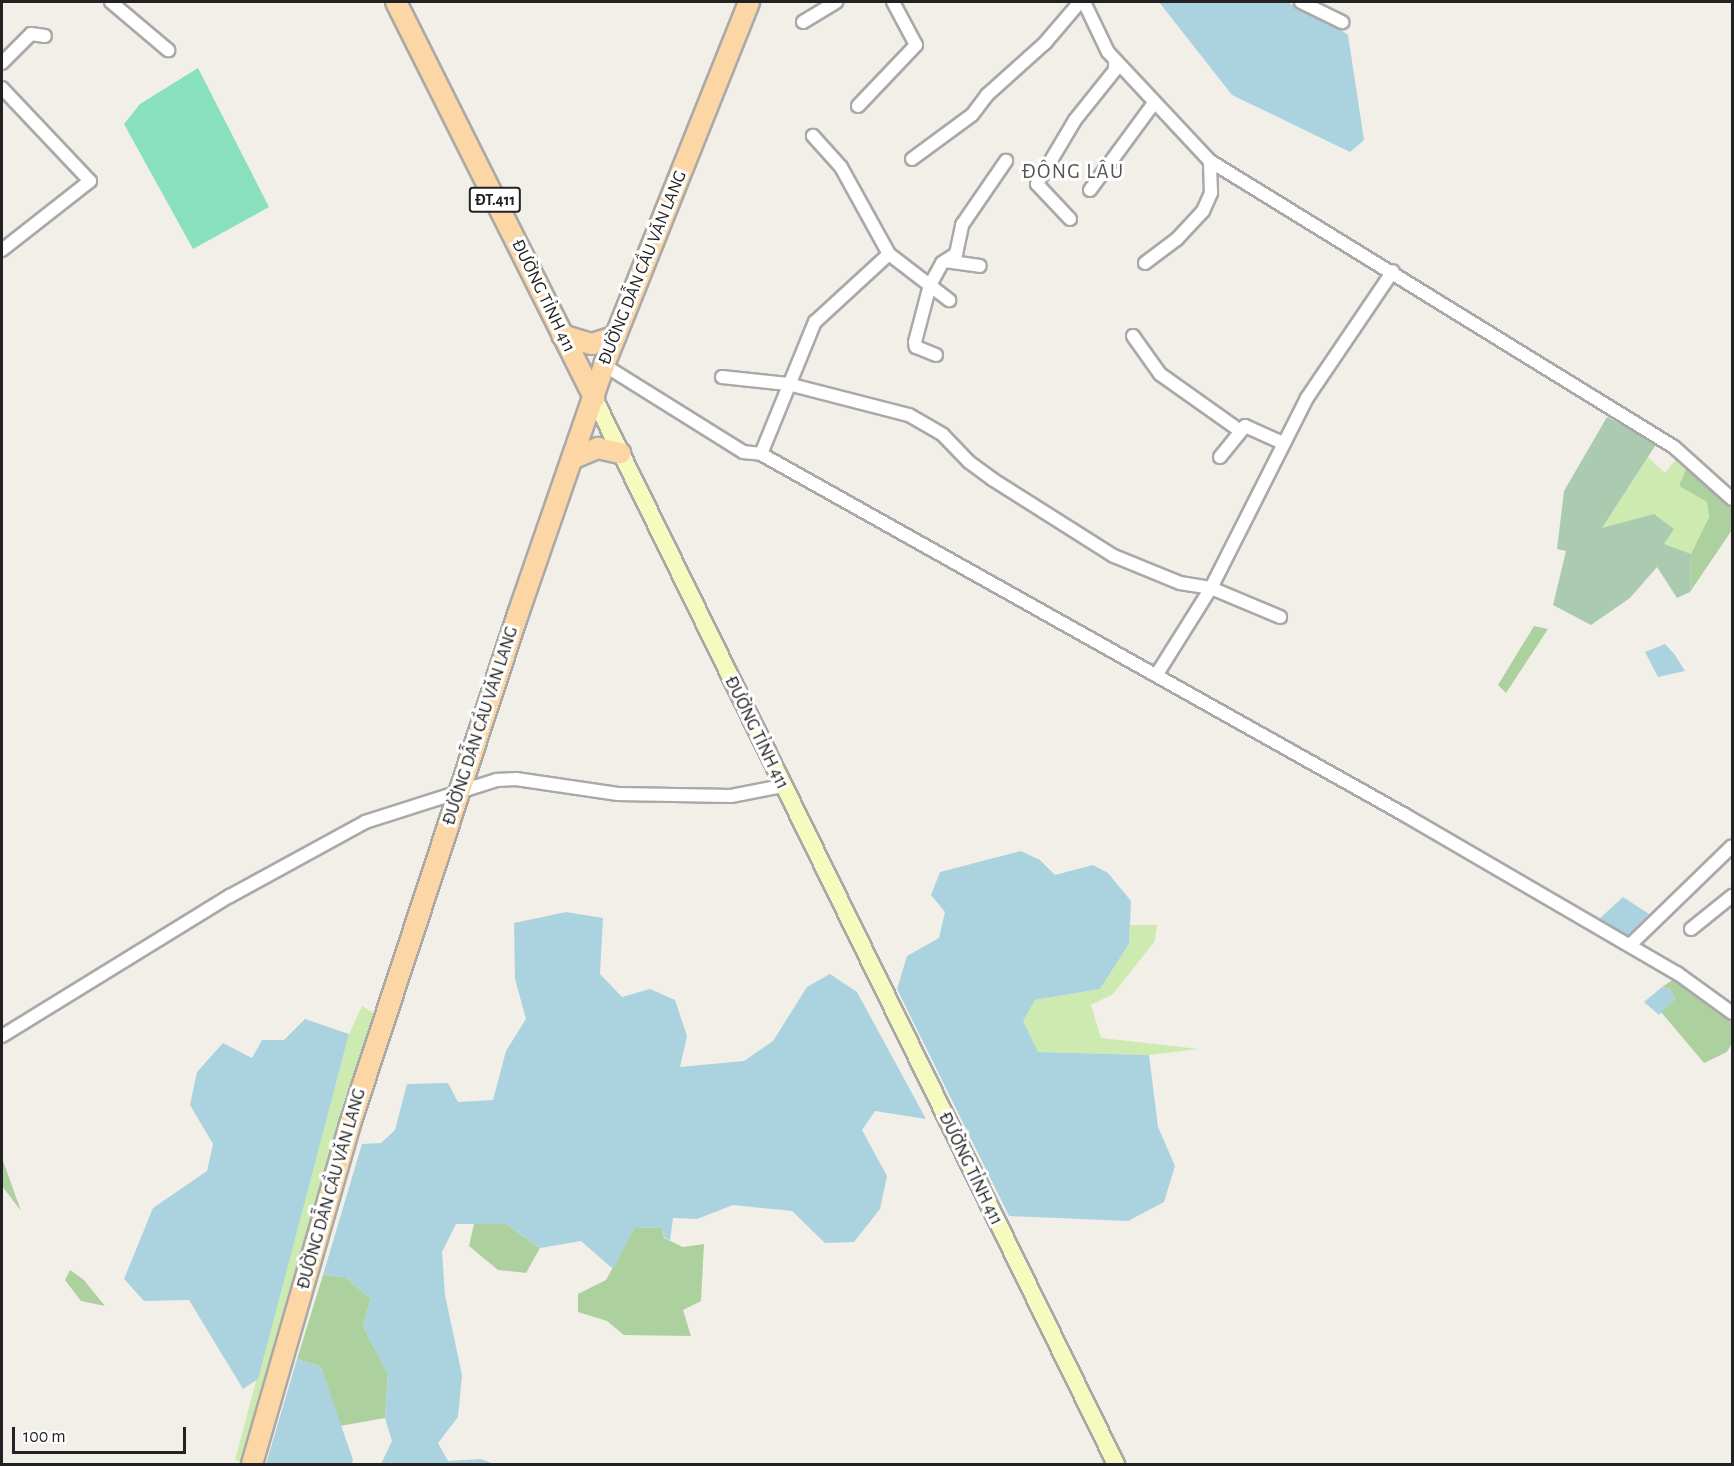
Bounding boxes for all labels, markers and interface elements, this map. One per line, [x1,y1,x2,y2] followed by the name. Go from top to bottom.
[1021,159,1125,185] district label: ĐÔNG LÂU
[594,168,692,368] street label: ĐƯỜNG DẪN CẦU VĂN LANG
[468,187,522,213] road number: ĐT.411
[506,236,580,356] street label: ĐƯỜNG TỈNH 411
[439,624,523,828] street label: ĐƯỜNG DẪN CẦU VĂN LANG
[719,673,793,793] street label: ĐƯỜNG TỈNH 411
[293,1086,371,1292] street label: ĐƯỜNG DẪN CẦU VĂN LANG
[933,1109,1007,1229] street label: ĐƯỜNG TỈNH 411
[15,1415,189,1453] scale bar
[23,1428,66,1446] text: 100 m

